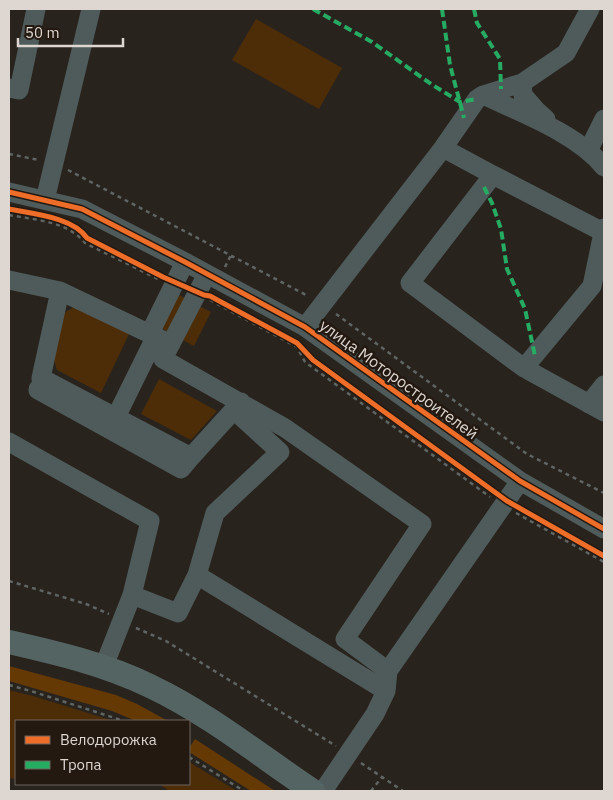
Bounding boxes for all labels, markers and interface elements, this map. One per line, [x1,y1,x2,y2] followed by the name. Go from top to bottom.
[18,15,122,47] scale bar
[25,23,60,42] text: 50 m
[316,315,482,443] street label: улица Моторостроителей
[15,720,190,785] legend
[60,730,157,749] text: Велодорожка
[60,755,102,774] text: Тропа

